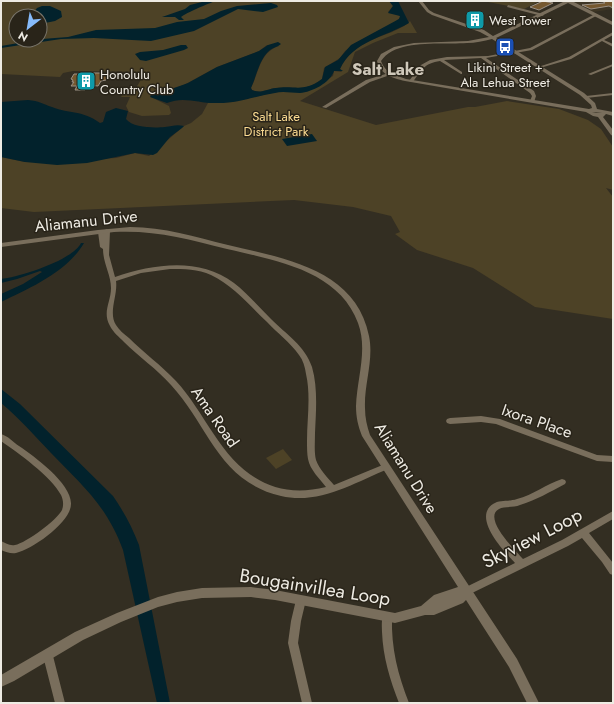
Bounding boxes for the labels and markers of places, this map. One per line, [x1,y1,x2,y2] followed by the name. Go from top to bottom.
[464,9,486,31] building icon: West Tower
[489,11,552,30] place label: West Tower
[494,36,516,58] bus stop icon: Likini Street + Ala Lehua Street
[460,58,550,92] place label: Likini Street + Ala Lehua Street
[100,65,173,99] place label: Honolulu Country Club
[75,70,97,92] building icon: Honolulu Country Club

